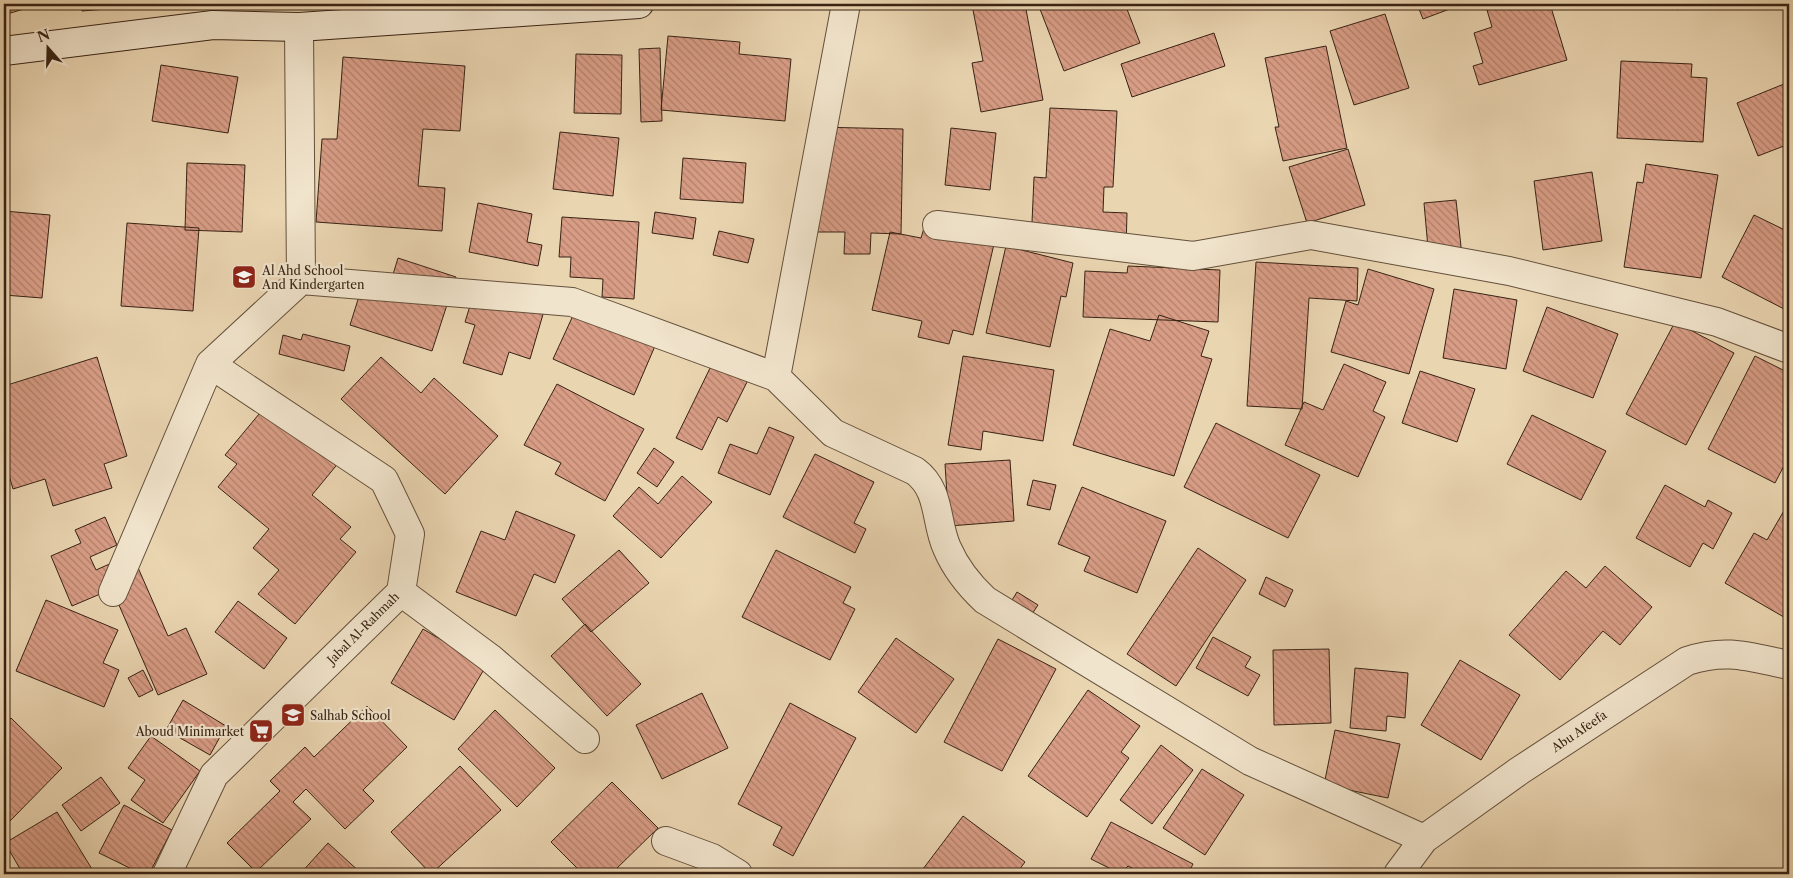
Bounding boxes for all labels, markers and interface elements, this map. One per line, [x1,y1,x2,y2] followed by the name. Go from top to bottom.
[22,22,72,72] north arrow
[35,25,52,46] text: N
[261,263,365,292] place label: Al Ahd School And Kindergarten
[231,264,257,290] school or university icon: Al Ahd School And Kindergarten
[322,589,402,669] street label: Jabal Al-Rahmah
[280,702,306,728] school or university icon: Salhab School
[1548,707,1610,755] street label: Abu Afeefa
[310,708,391,723] place label: Salhab School
[248,718,274,744] supermarket icon: Aboud Minimarket
[135,724,245,739] place label: Aboud Minimarket

